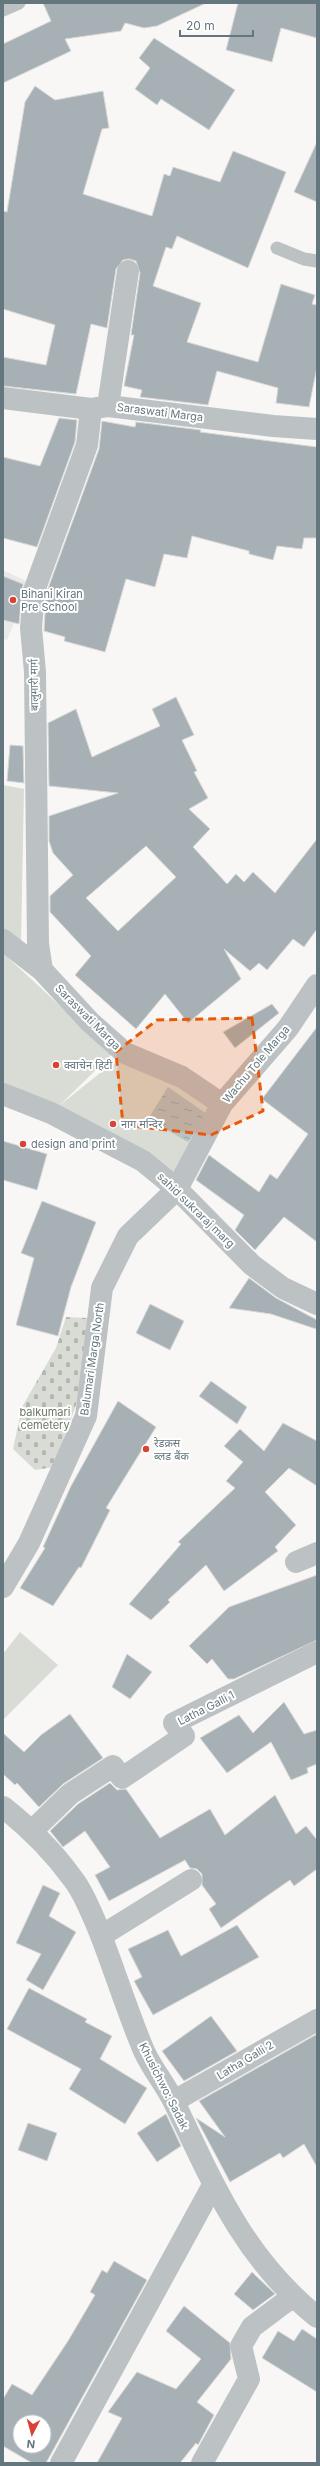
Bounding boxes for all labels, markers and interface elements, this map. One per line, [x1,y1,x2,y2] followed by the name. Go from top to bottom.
[180,12,253,38] scale bar
[186,18,215,33] text: 20 m
[116,400,204,424] street label: Saraswati Marga
[21,587,83,614] place label: Bihani Kiran Pre School
[8,595,18,605] marker: Bihani Kiran Pre School
[27,658,41,711] street label: बालुमारी मार्ग
[52,981,124,1053] street label: Saraswati Marga
[220,1022,292,1106] street label: Wachu Tole Marga
[64,1058,112,1072] place label: क्वाचेन हिटी
[51,1060,61,1070] marker: क्वाचेन हिटी
[121,1117,163,1131] place label: नाग मन्दिर
[108,1119,118,1129] marker: नाग मन्दिर
[31,1137,116,1151] place label: design and print
[18,1139,28,1149] marker: design and print
[154,1169,238,1251] street label: sahid sukraraj marg
[77,1302,107,1416] street label: Balumari Marga North
[19,1405,71,1432] park label: balkumari cemetery
[153,1436,190,1463] place label: रेडक्रस ब्लड बैंक
[141,1444,151,1454] marker: रेडक्रस ब्लड बैंक
[175,1688,237,1728] street label: Latha Galli 1
[214,2038,276,2082] street label: Latha Galli 2
[136,2040,192,2132] street label: Khusichwo: Sadak
[12,2414,52,2454] north arrow
[26,2437,36,2451] text: N

